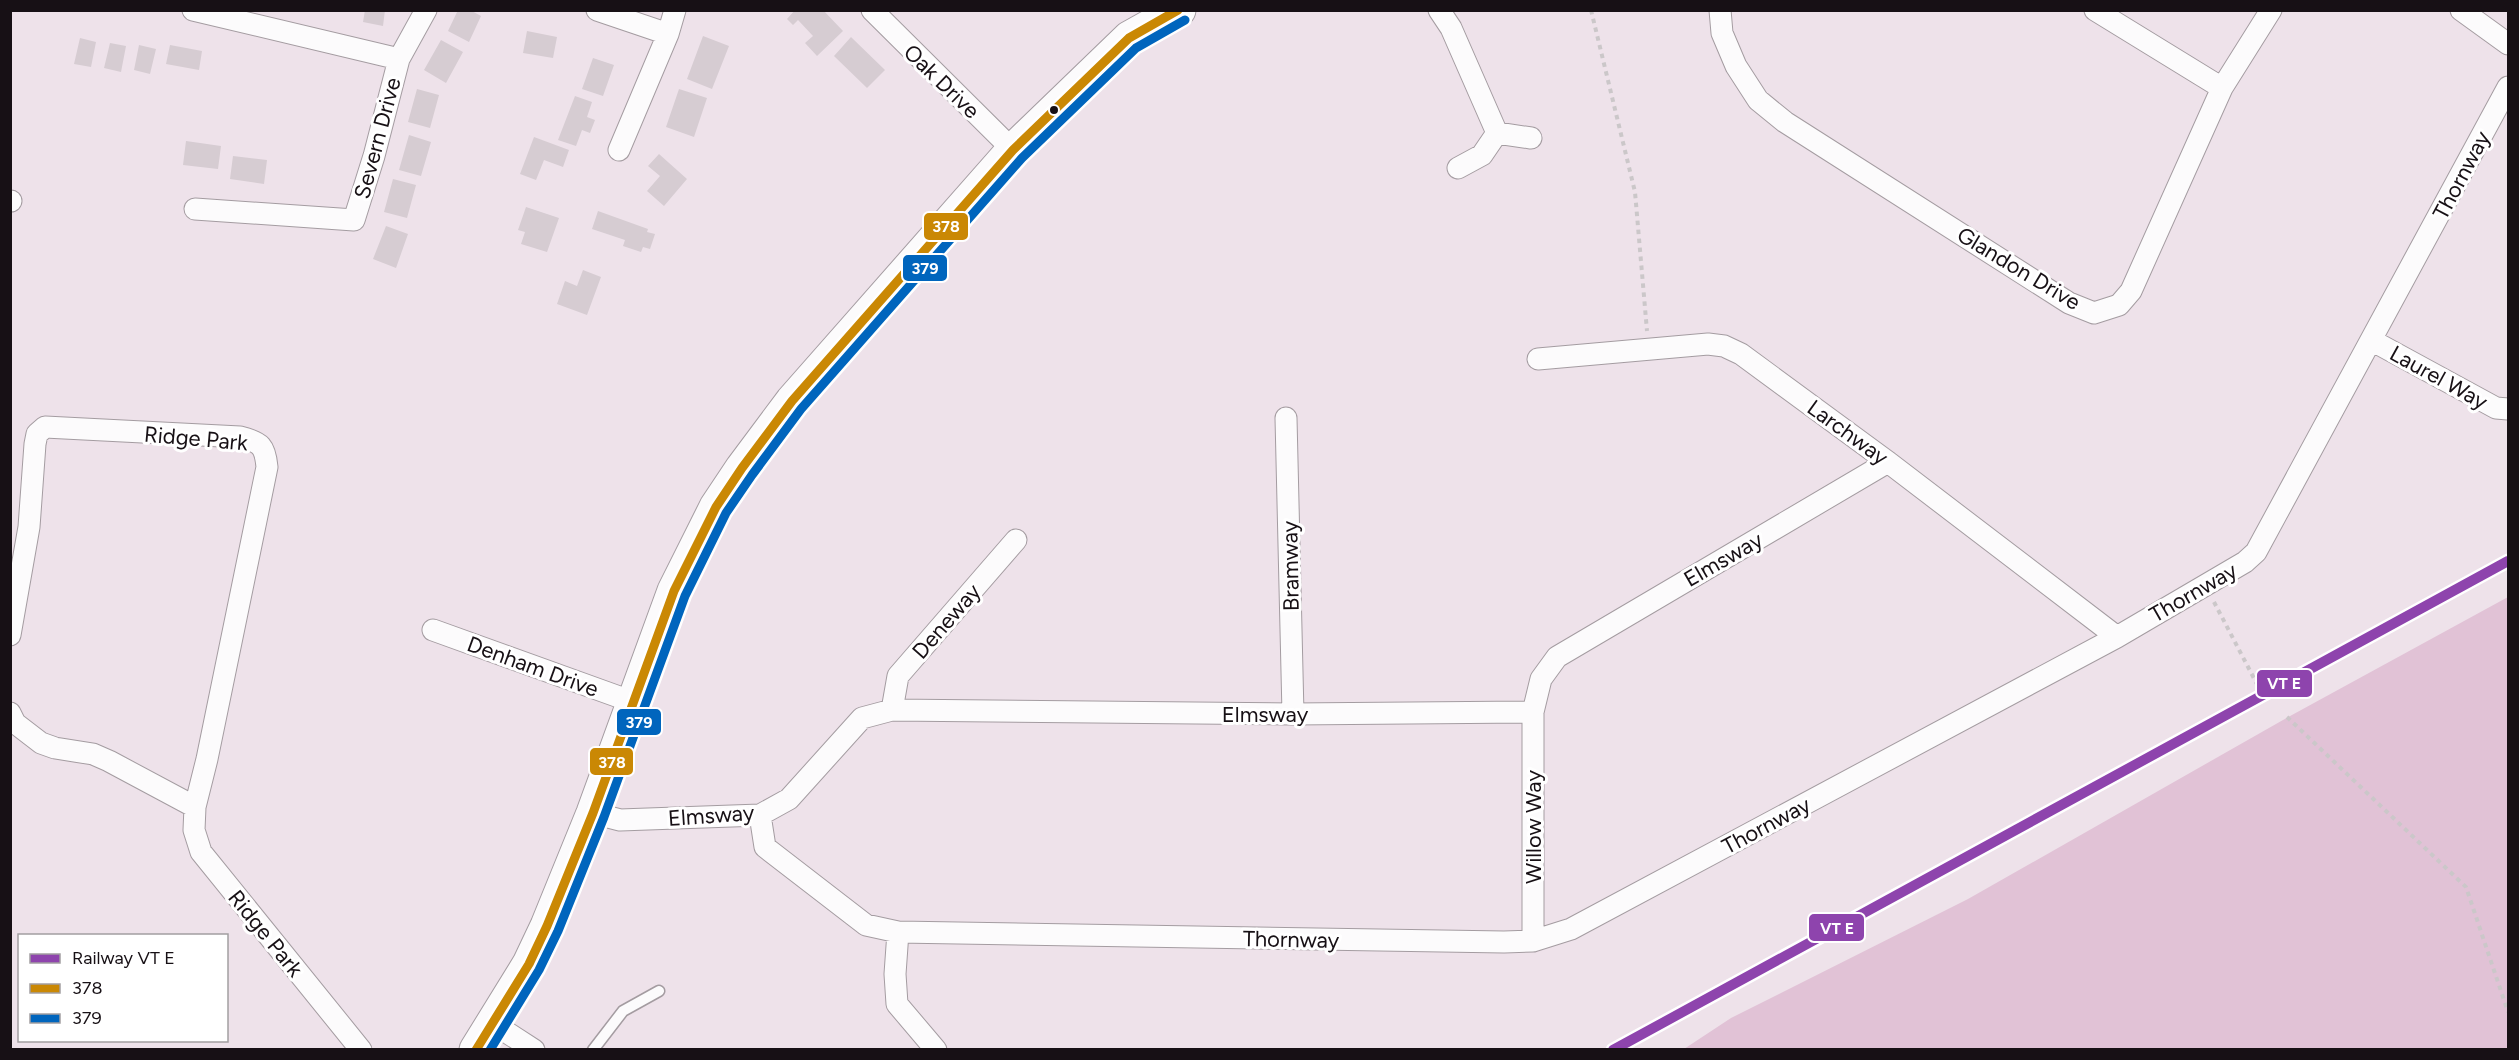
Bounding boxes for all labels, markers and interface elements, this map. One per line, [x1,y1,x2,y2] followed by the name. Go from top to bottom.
[898,39,985,124] street label: Oak Drive
[348,75,407,202] street label: Severn Drive
[1048,104,1060,116] unlabelled marker
[2427,126,2496,224] street label: Thornway
[923,212,969,241] line badge: 378
[932,217,960,236] text: 378
[1952,221,2085,316] street label: Glandon Drive
[902,254,948,282] line badge: 379
[911,259,939,278] text: 379
[2385,340,2493,416] street label: Laurel Way
[1802,394,1894,471] street label: Larchway
[143,421,249,457] street label: Ridge Park
[1276,520,1305,611] street label: Bramway
[1679,526,1768,593] street label: Elmsway
[2145,556,2242,628] street label: Thornway
[906,578,987,664] street label: Deneway
[463,630,602,703] street label: Denham Drive
[2256,669,2313,698] line badge: VT E
[2267,674,2301,693] text: VT E
[1222,701,1309,728] street label: Elmsway
[616,708,662,736] line badge: 379
[625,713,653,732] text: 379
[589,747,634,776] line badge: 378
[598,753,626,772] text: 378
[1520,770,1547,884] street label: Willow Way
[1717,791,1815,860] street label: Thornway
[667,799,756,832] street label: Elmsway
[222,884,309,982] street label: Ridge Park
[1808,913,1865,942] line badge: VT E
[1820,919,1854,938] text: VT E
[1243,925,1340,954] street label: Thornway
[18,934,228,1042] legend
[72,947,175,969] text: Railway VT E
[72,977,103,999] text: 378
[72,1007,102,1029] text: 379

